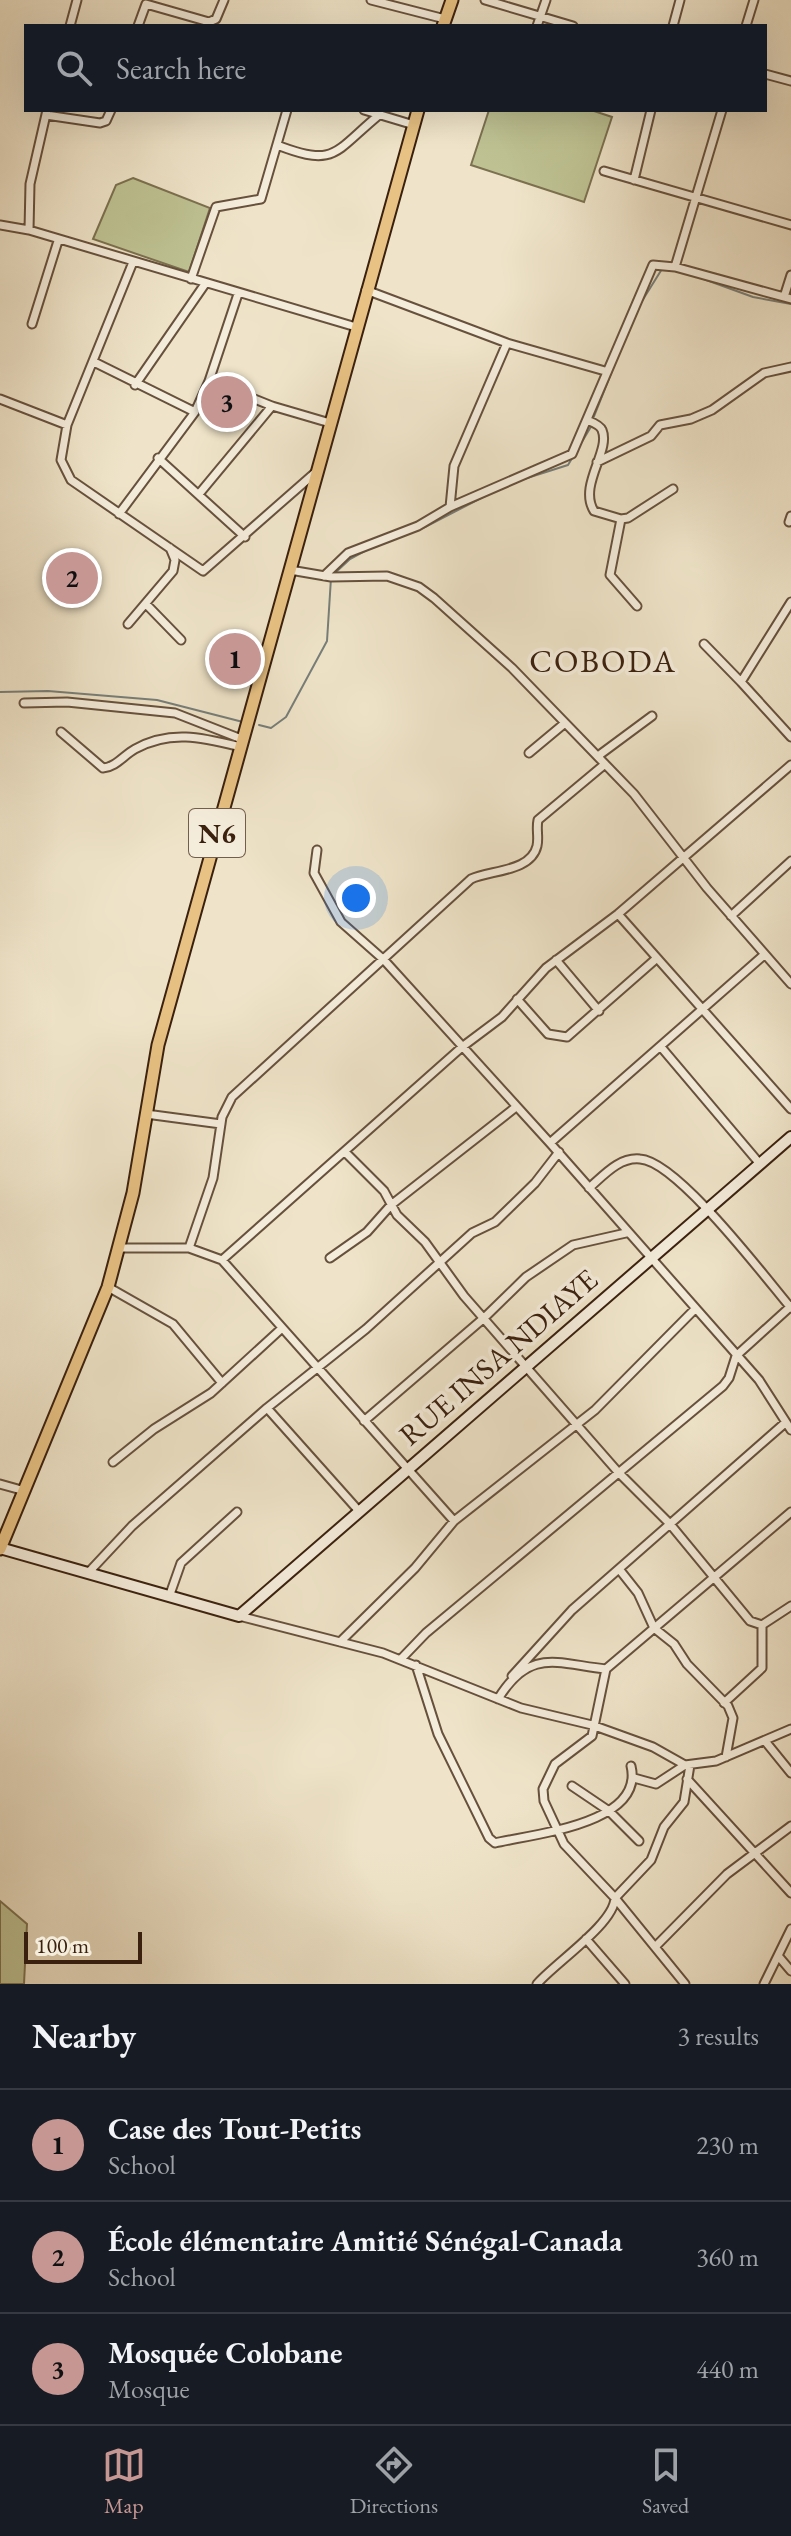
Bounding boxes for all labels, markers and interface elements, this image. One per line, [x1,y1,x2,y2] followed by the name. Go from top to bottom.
[24,24,767,112] search box
[52,46,96,90] icon: search
[116,49,246,88] text: Search here
[201,372,253,432] pin: 3
[46,548,98,608] pin: 2
[209,629,261,689] pin: 1
[529,640,677,682] district label: COBODA
[189,809,245,857] road number: N6
[336,878,376,918] your location
[391,1260,605,1454] street label: RUE INSA NDIAYE
[24,1928,142,1964] scale bar
[36,1931,89,1960] text: 100 m
[32,2014,136,2058] text: Nearby
[678,2019,759,2053] text: 3 results
[108,2109,361,2148] text: Case des Tout-Petits
[51,2128,65,2162] text: 1
[696,2128,759,2162] text: 230 m
[108,2148,176,2182] text: School
[108,2221,622,2260] text: École élémentaire Amitié Sénégal-Canada
[51,2240,65,2274] text: 2
[696,2240,759,2274] text: 360 m
[108,2260,176,2294] text: School
[108,2333,343,2372] text: Mosquée Colobane
[51,2352,65,2386] text: 3
[696,2352,759,2386] text: 440 m
[108,2372,190,2406] text: Mosque
[102,2443,146,2520] tab: Map
[350,2443,438,2520] tab: Directions
[642,2443,689,2520] tab: Saved

